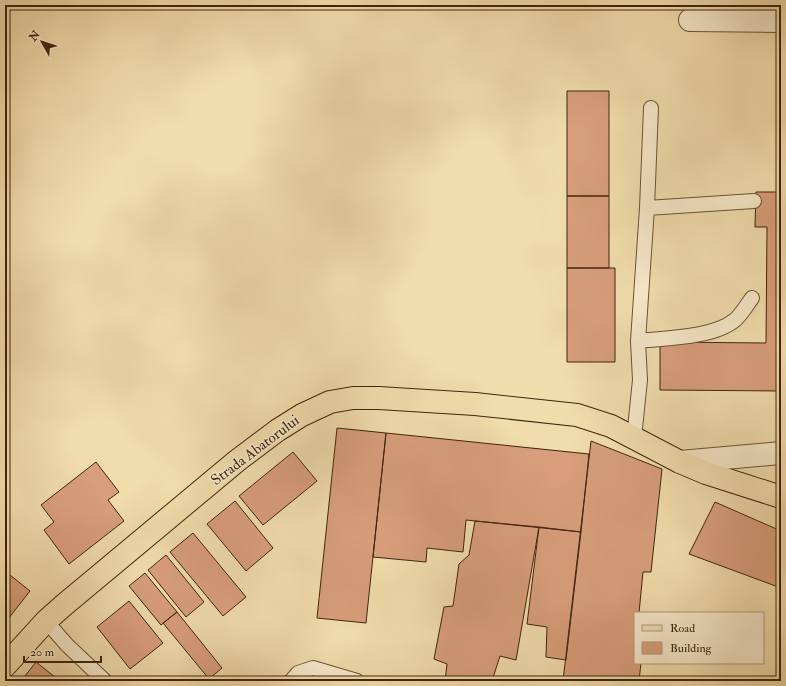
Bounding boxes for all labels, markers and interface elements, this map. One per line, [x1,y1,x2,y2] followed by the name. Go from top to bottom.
[22,22,62,62] north arrow
[26,27,43,45] text: N
[207,411,303,490] street label: Strada Abatorului
[634,612,764,664] legend
[670,621,695,636] text: Road
[24,638,101,664] scale bar
[670,641,713,656] text: Building
[30,645,55,660] text: 20 m

